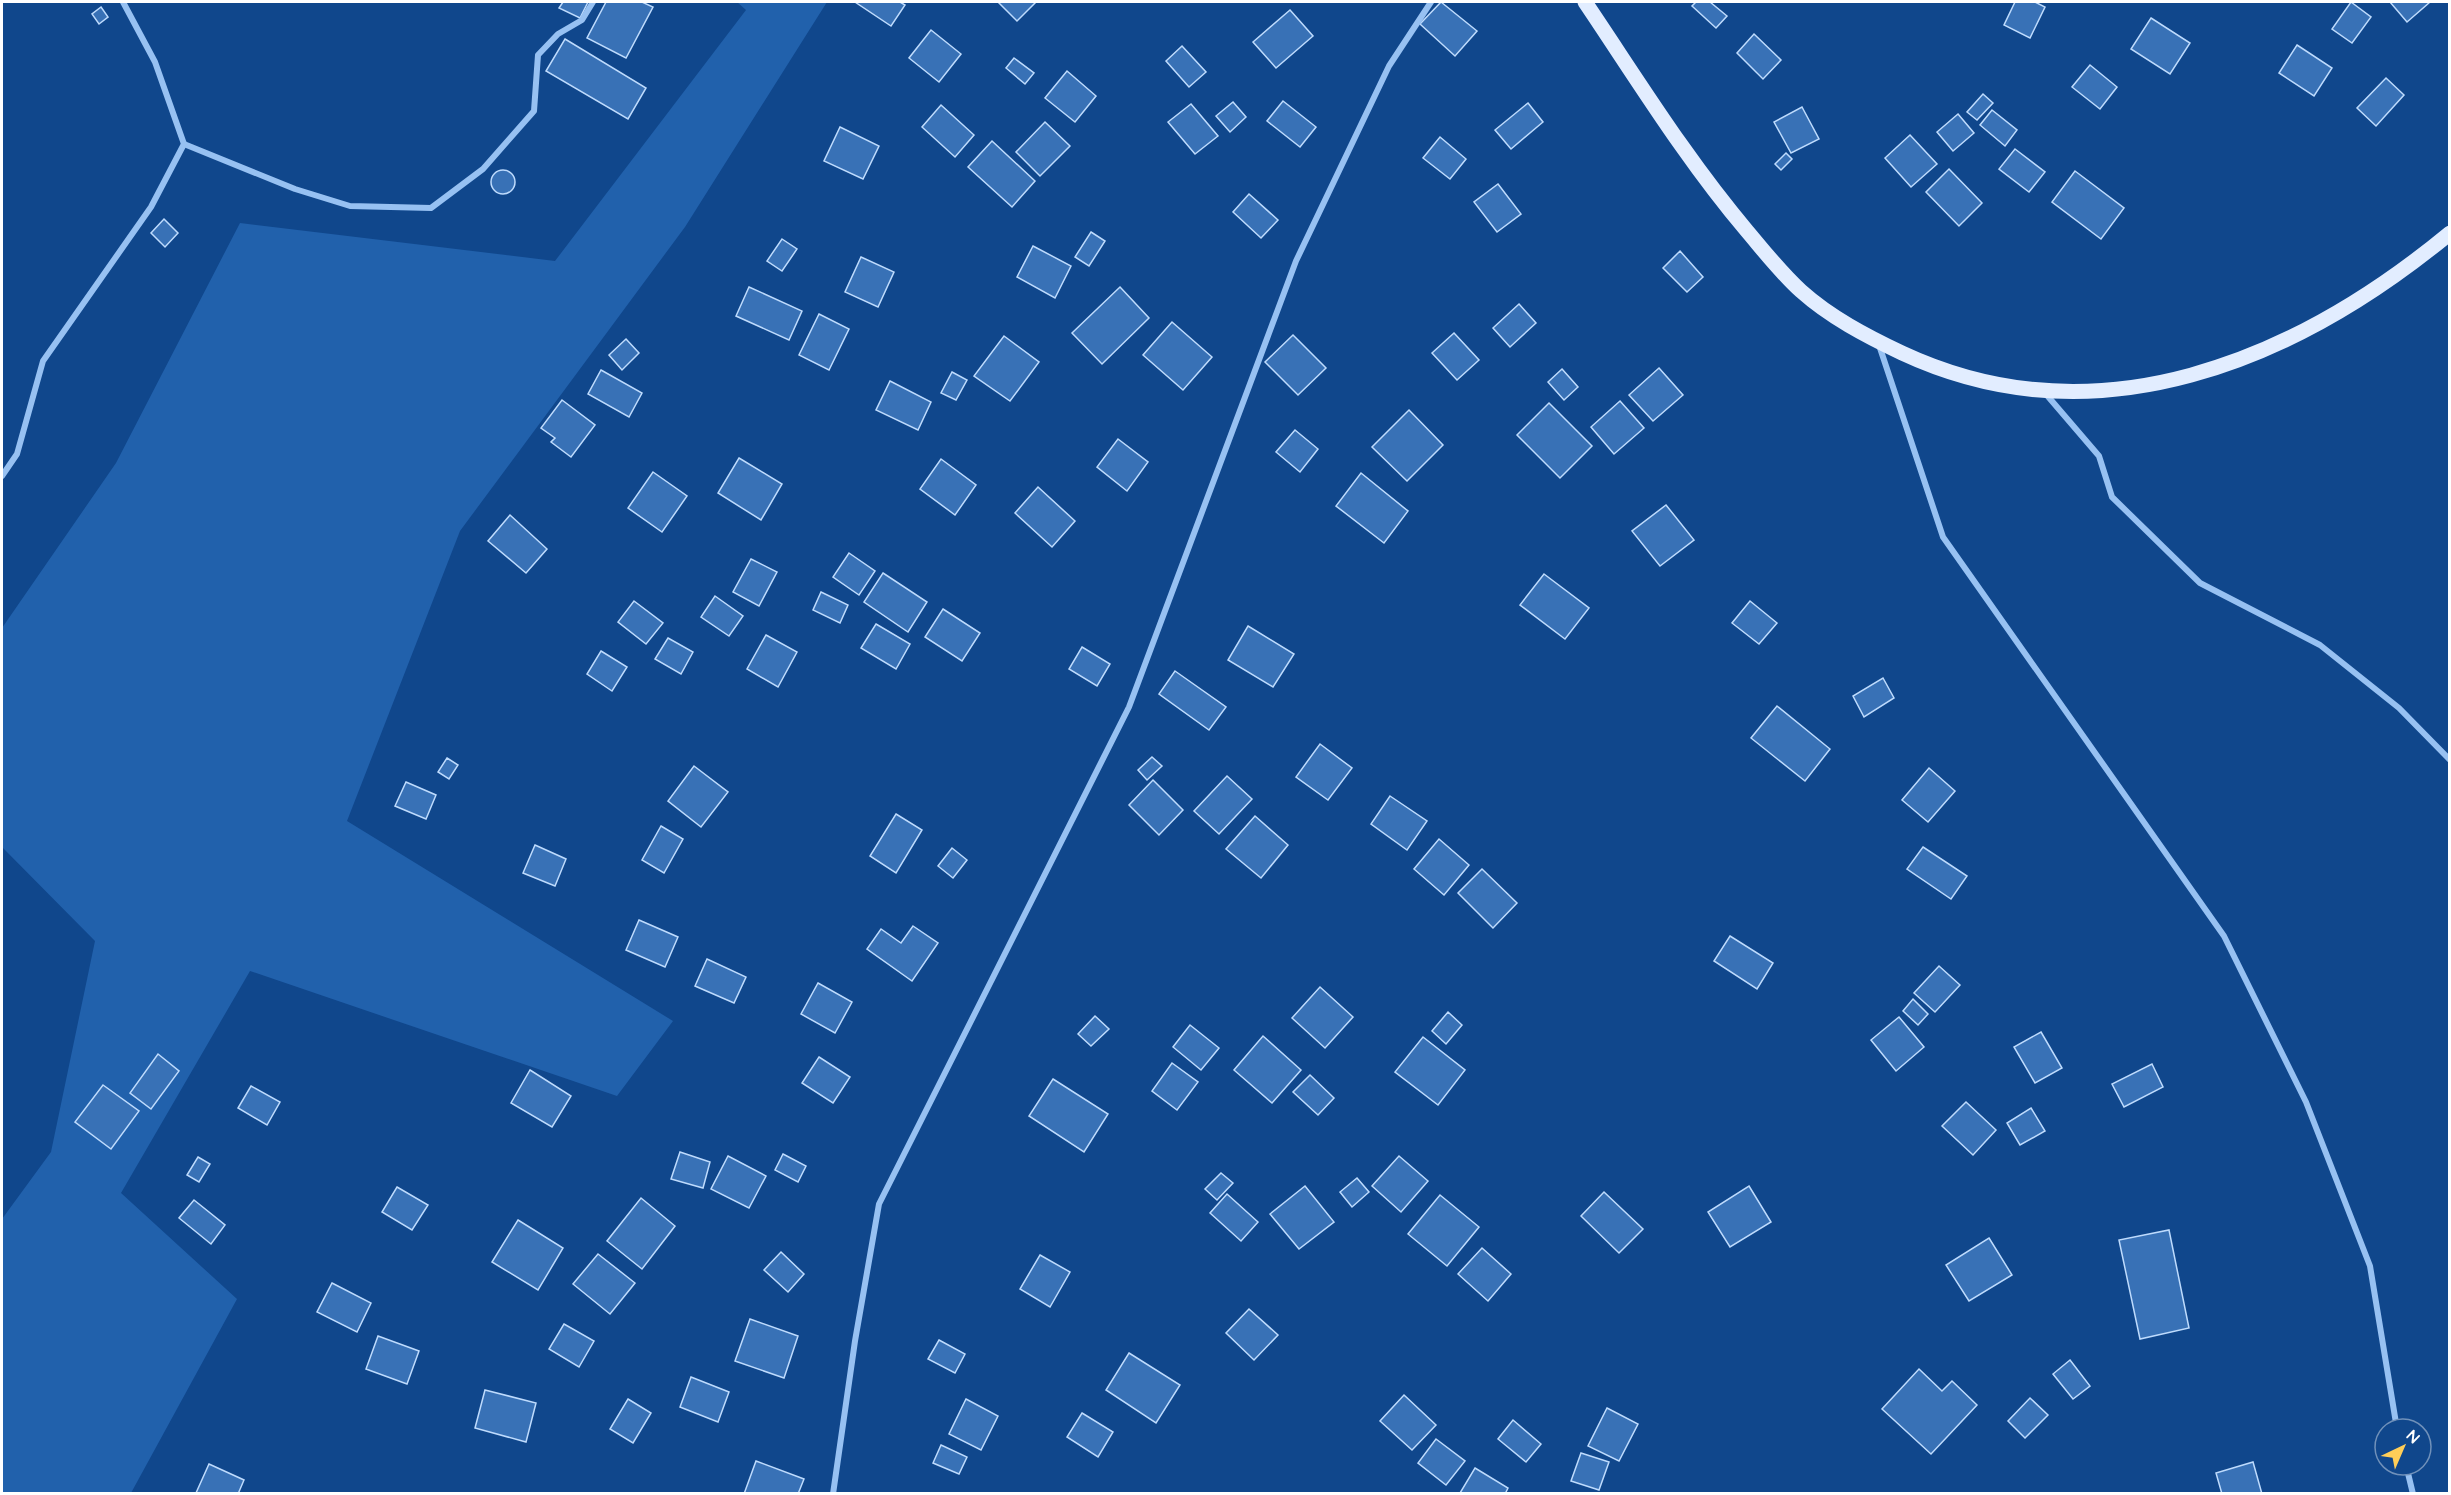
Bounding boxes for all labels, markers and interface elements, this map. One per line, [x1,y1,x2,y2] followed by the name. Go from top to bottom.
[2373,1417,2433,1477] north arrow
[2402,1425,2425,1447] text: N

